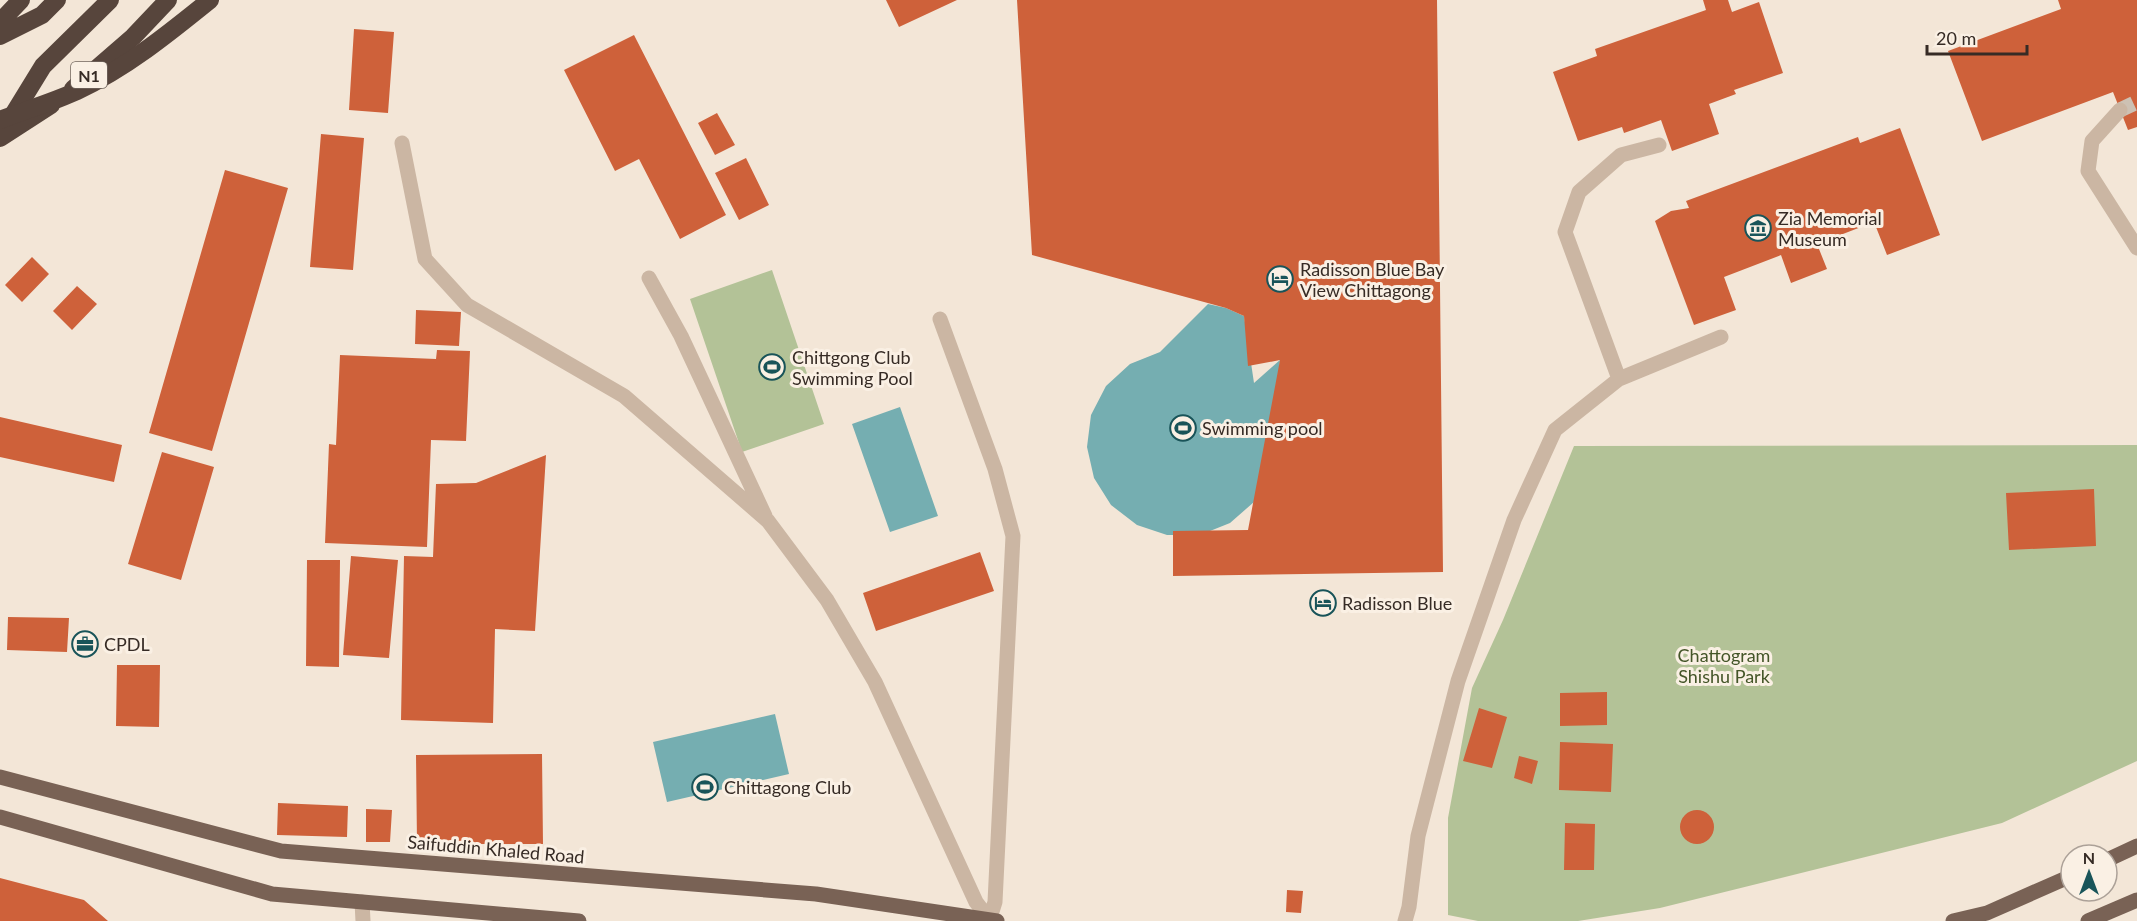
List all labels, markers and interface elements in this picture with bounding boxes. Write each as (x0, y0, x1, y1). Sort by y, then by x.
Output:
scale bar (1927, 18, 2028, 56)
text: 20 m (1936, 27, 1976, 49)
road number: N1 (71, 62, 107, 88)
place label: Zia Memorial Museum (1778, 207, 1882, 250)
museum icon: Zia Memorial Museum (1743, 213, 1773, 243)
place label: Radisson Blue Bay View Chittagong (1300, 258, 1445, 301)
hotel icon: Radisson Blue Bay View Chittagong (1265, 264, 1295, 294)
place label: Chittgong Club Swimming Pool (792, 346, 913, 389)
sports icon: Chittgong Club Swimming Pool (757, 352, 787, 382)
sports icon: Swimming pool (1168, 413, 1198, 443)
place label: Swimming pool (1202, 417, 1323, 439)
hotel icon: Radisson Blue (1308, 588, 1338, 618)
place label: Radisson Blue (1342, 592, 1452, 614)
office icon: CPDL (70, 629, 100, 659)
place label: CPDL (104, 633, 150, 655)
park label: Chattogram Shishu Park (1678, 644, 1771, 687)
sports icon: Chittagong Club (690, 772, 720, 802)
place label: Chittagong Club (724, 776, 851, 798)
street label: Saifuddin Khaled Road (407, 830, 585, 868)
north arrow (2059, 843, 2119, 903)
text: N (2083, 848, 2095, 867)

